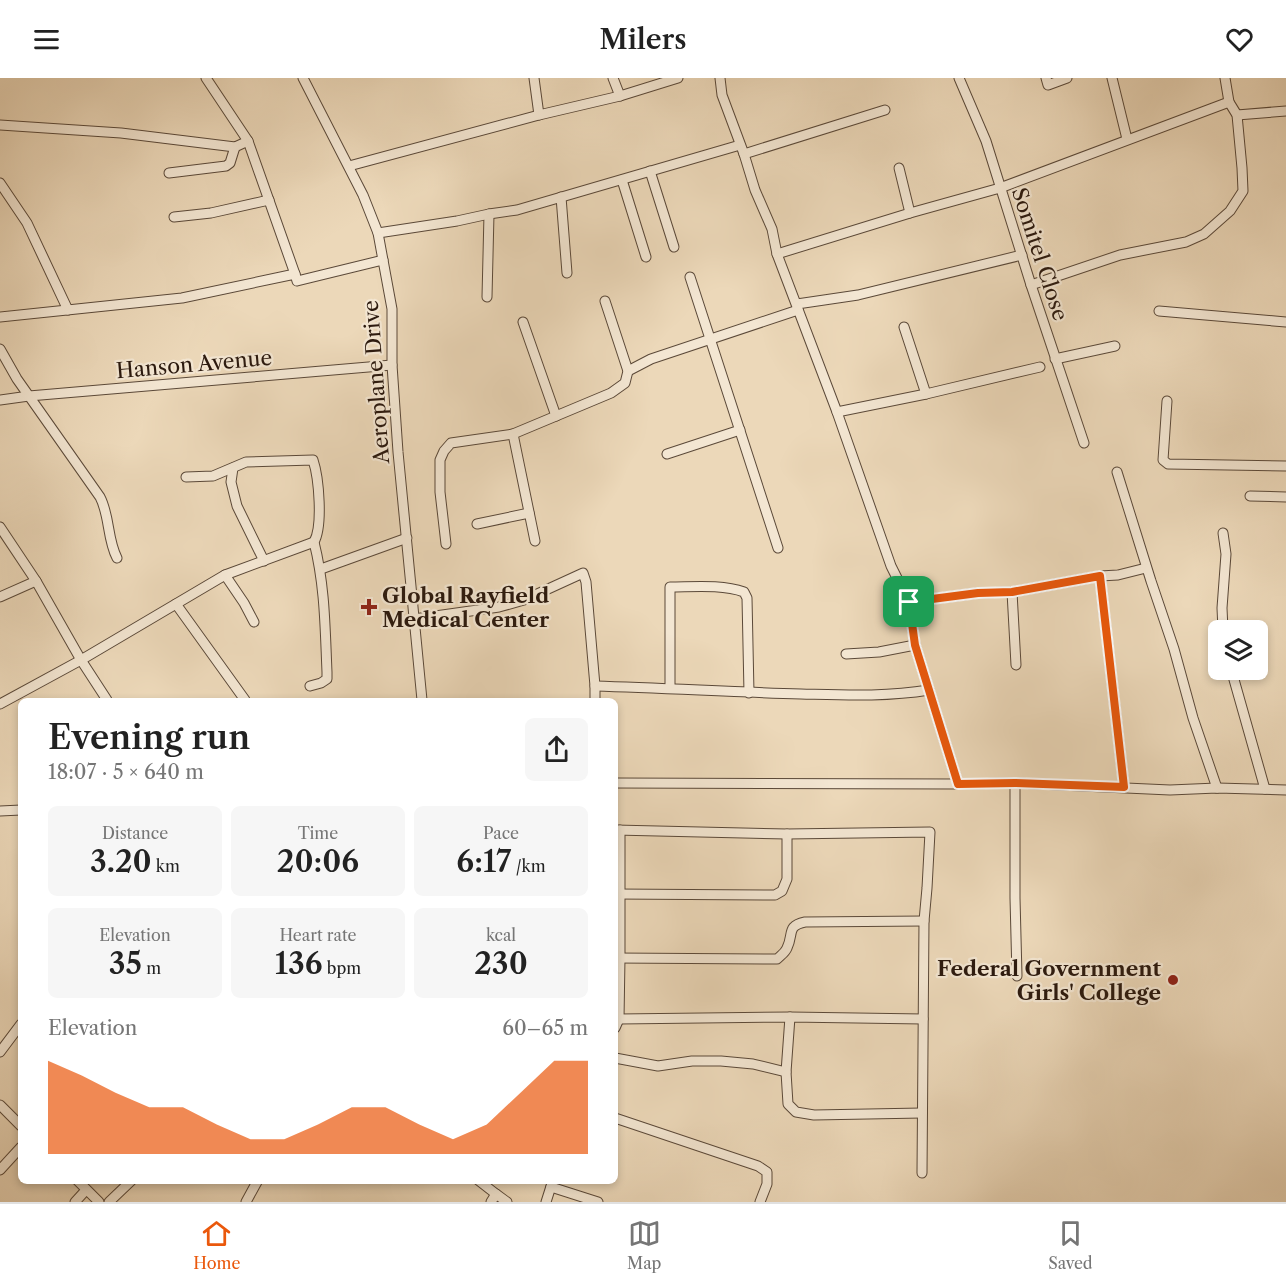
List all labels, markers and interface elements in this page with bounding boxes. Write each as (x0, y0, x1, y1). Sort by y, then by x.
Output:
icon: menu (30, 23, 63, 56)
text: Milers (599, 23, 687, 56)
icon: heart (1223, 23, 1256, 56)
street label: Somitel Close (1007, 184, 1073, 324)
street label: Aeroplane Drive (358, 299, 394, 466)
street label: Hanson Avenue (115, 345, 273, 383)
pin (883, 576, 934, 627)
place label: Global Rayfield Medical Center (382, 583, 550, 632)
icon: arrive (892, 585, 925, 618)
marker: Global Rayfield Medical Center (360, 598, 378, 616)
map controls (1208, 620, 1268, 680)
button: layers (1208, 620, 1268, 680)
text: Evening run (48, 717, 250, 758)
button: share (525, 718, 588, 781)
text: 18:07 · 5 × 640 m (48, 760, 204, 784)
text: Distance (102, 823, 168, 843)
text: Time (298, 823, 338, 843)
text: Pace (483, 823, 519, 843)
text: 3.20 (90, 843, 152, 880)
text: 20:06 (277, 843, 359, 880)
text: 6:17 (456, 843, 511, 880)
text: km (152, 856, 180, 876)
text: /km (511, 856, 546, 876)
text: Elevation (99, 925, 171, 945)
text: Heart rate (279, 925, 357, 945)
text: kcal (486, 925, 516, 945)
text: 35 (109, 945, 142, 982)
text: 136 (275, 945, 323, 982)
text: 230 (474, 945, 528, 982)
place label: Federal Government Girls' College (937, 956, 1162, 1005)
text: m (142, 958, 161, 978)
text: bpm (323, 958, 361, 978)
marker: Federal Government Girls' College (1166, 973, 1180, 987)
text: Elevation (48, 1016, 137, 1040)
text: 60–65 m (502, 1016, 588, 1040)
tab: Home (193, 1217, 240, 1273)
tab: Map (627, 1217, 661, 1273)
tab: Saved (1048, 1217, 1093, 1273)

